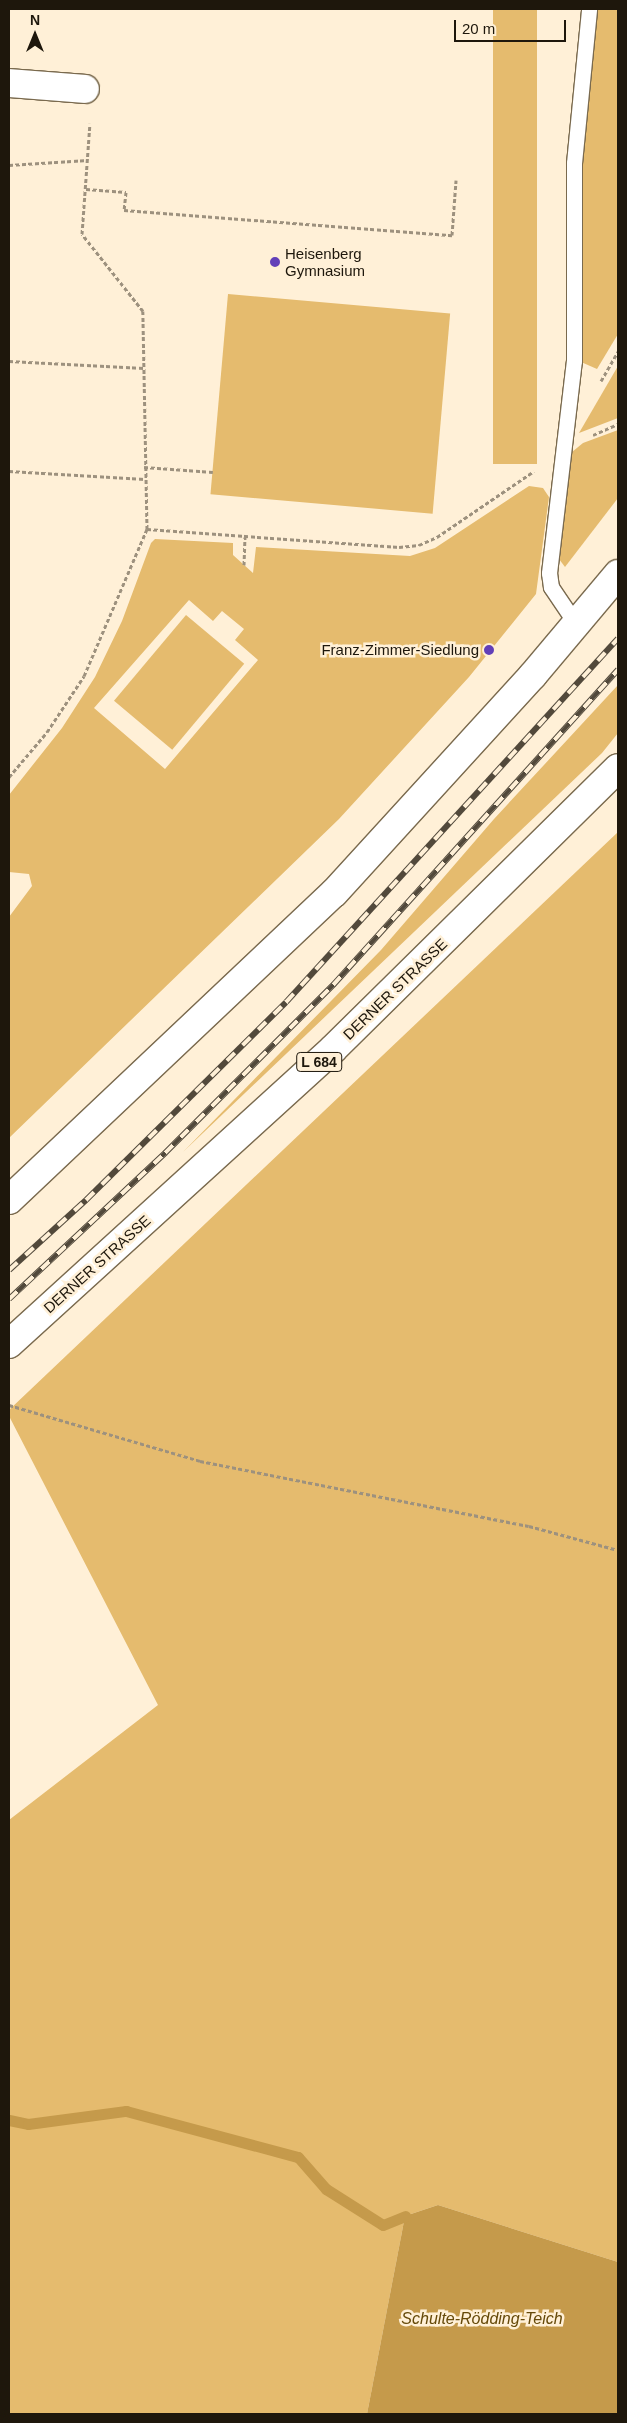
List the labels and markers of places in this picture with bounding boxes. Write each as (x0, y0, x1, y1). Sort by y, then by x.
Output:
place label: Heisenberg Gymnasium (285, 244, 365, 279)
marker: Heisenberg Gymnasium (269, 256, 281, 268)
place label: Franz-Zimmer-Siedlung (321, 641, 479, 659)
marker: Franz-Zimmer-Siedlung (483, 644, 495, 656)

